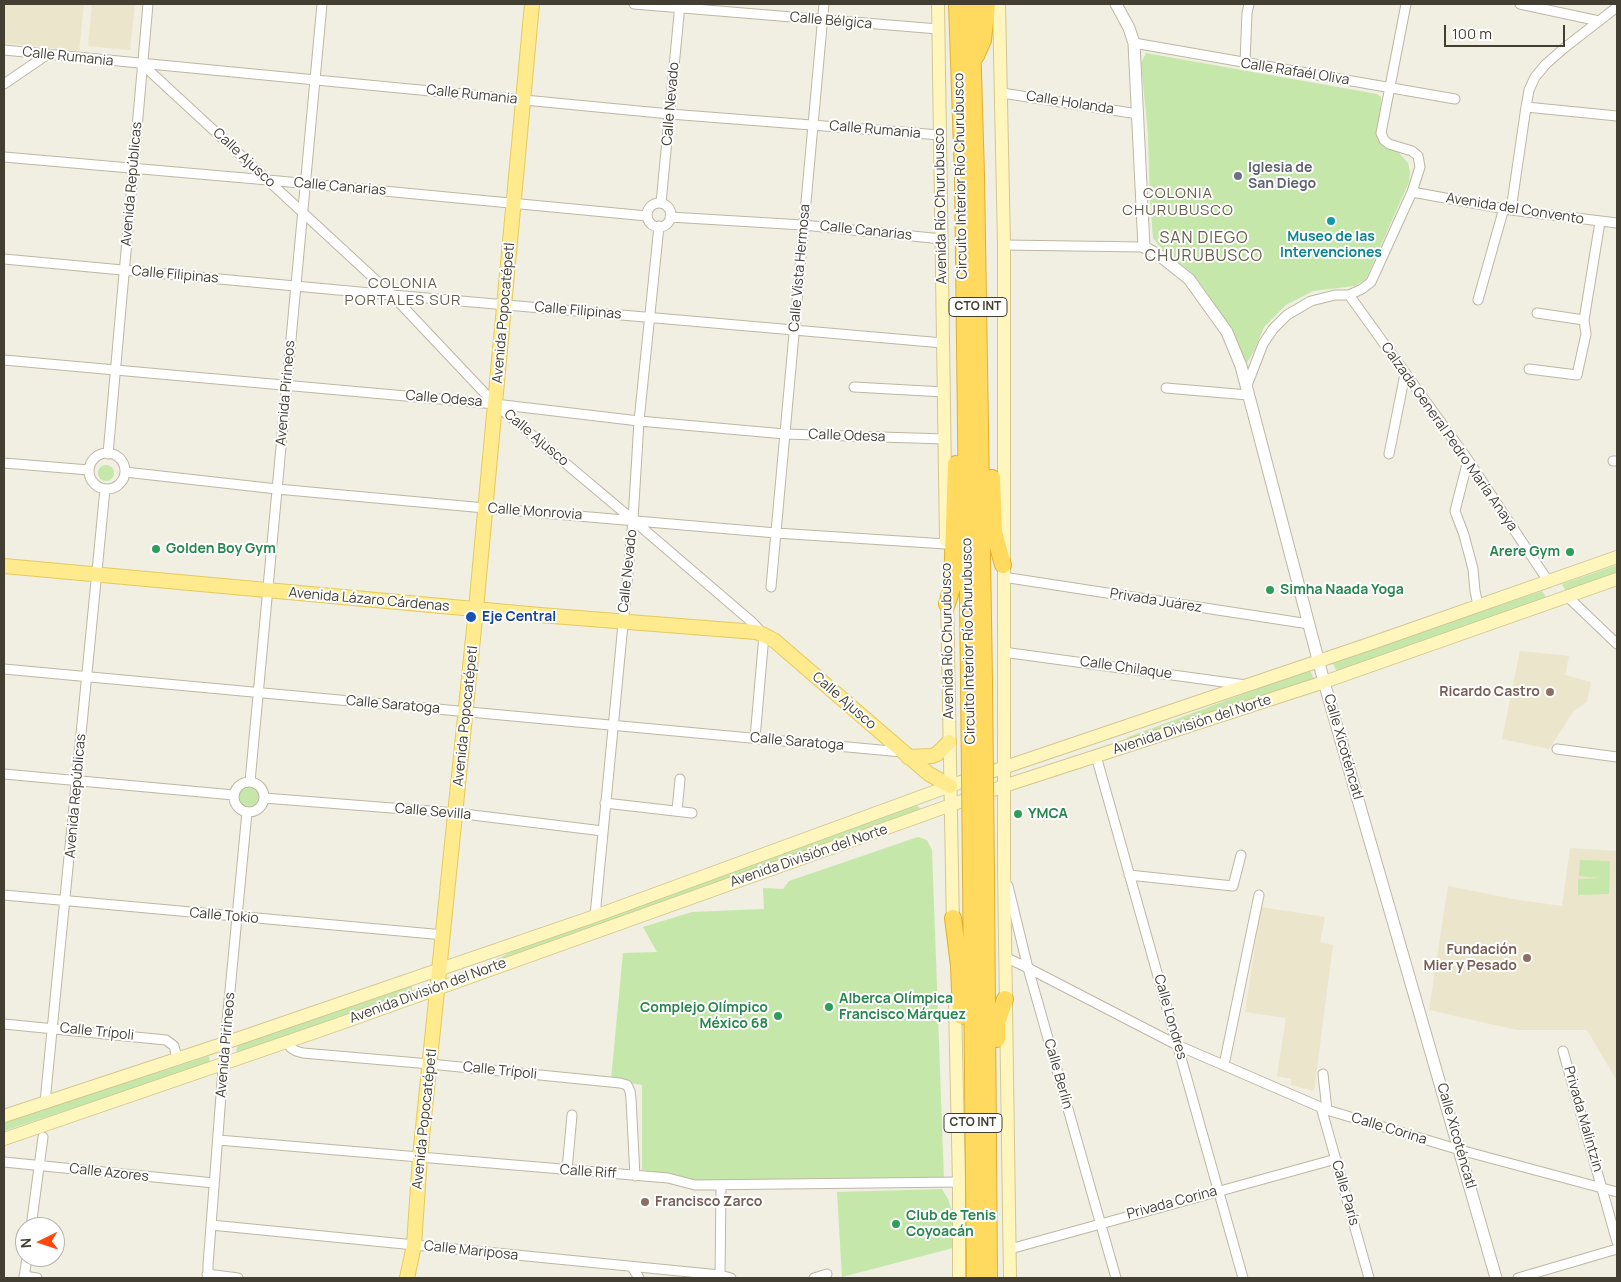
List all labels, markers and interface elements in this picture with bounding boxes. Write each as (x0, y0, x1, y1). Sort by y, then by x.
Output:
street label: Calle Bélgica (789, 9, 873, 33)
scale bar (1446, 15, 1567, 47)
text: 100 m (1452, 23, 1492, 44)
street label: Calle Rumania (22, 44, 114, 70)
street label: Calle Rafaél Oliva (1239, 55, 1351, 89)
street label: Calle Nevado (659, 62, 683, 146)
street label: Circuito Interior Río Churubusco (951, 73, 971, 279)
street label: Calle Rumania (426, 82, 518, 108)
street label: Calle Holanda (1025, 88, 1115, 118)
street label: Calle Rumania (829, 118, 921, 142)
street label: Avenida Repúblicas (118, 121, 146, 247)
street label: Calle Ajusco (209, 125, 279, 191)
street label: Avenida Río Churubusco (931, 128, 951, 284)
place label: Iglesia de San Diego (1248, 160, 1316, 192)
marker: Iglesia de San Diego (1232, 170, 1244, 182)
street label: Calle Canarias (293, 175, 387, 199)
district label: COLONIA CHURUBUSCO (1121, 185, 1235, 220)
street label: Avenida del Convento (1445, 190, 1585, 228)
street label: Calle Vista Hermosa (786, 203, 814, 333)
marker: Museo de las Intervenciones (1325, 215, 1337, 227)
street label: Calle Canarias (819, 218, 913, 244)
district label: SAN DIEGO CHURUBUSCO (1144, 229, 1264, 267)
place label: Museo de las Intervenciones (1280, 229, 1382, 262)
street label: Avenida Popocatépetl (489, 242, 519, 384)
street label: Calle Filipinas (131, 263, 219, 287)
district label: COLONIA PORTALES SUR (343, 275, 463, 310)
road number: CTO INT (949, 298, 1007, 316)
street label: Calle Filipinas (534, 299, 622, 323)
street label: Calzada General Pedro María Anaya (1377, 339, 1521, 535)
street label: Avenida Pirineos (273, 340, 299, 446)
street label: Calle Odesa (405, 387, 483, 411)
street label: Calle Ajusco (500, 406, 572, 470)
street label: Calle Odesa (808, 426, 886, 446)
street label: Calle Monrovia (487, 500, 583, 524)
street label: Calle Nevado (615, 528, 641, 614)
street label: Circuito Interior Río Churubusco (959, 538, 979, 744)
place label: Golden Boy Gym (166, 541, 276, 557)
marker: Golden Boy Gym (150, 543, 162, 555)
place label: Arere Gym (1489, 544, 1560, 560)
marker: Arere Gym (1564, 546, 1576, 558)
street label: Avenida Río Churubusco (938, 563, 958, 719)
place label: Simha Naada Yoga (1280, 582, 1404, 598)
marker: Simha Naada Yoga (1264, 584, 1276, 596)
street label: Avenida Lázaro Cárdenas (288, 585, 450, 615)
street label: Privada Juárez (1109, 585, 1203, 617)
place label: Eje Central (482, 609, 556, 625)
marker: Eje Central (464, 610, 478, 624)
street label: Avenida Popocatépetl (450, 645, 482, 787)
street label: Calle Chilaque (1079, 653, 1173, 683)
street label: Calle Ajusco (809, 669, 879, 733)
place label: Ricardo Castro (1439, 684, 1540, 700)
marker: Ricardo Castro (1544, 686, 1556, 698)
street label: Avenida División del Norte (1111, 691, 1273, 759)
street label: Calle Xicoténcatl (1320, 692, 1366, 802)
street label: Calle Saratoga (345, 693, 441, 717)
street label: Calle Saratoga (749, 730, 845, 754)
street label: Avenida Repúblicas (62, 733, 90, 859)
street label: Calle Sevilla (394, 800, 472, 824)
place label: YMCA (1028, 806, 1068, 822)
marker: YMCA (1012, 808, 1024, 820)
street label: Avenida División del Norte (728, 821, 890, 891)
street label: Calle Tokio (189, 905, 259, 927)
place label: Fundación Mier y Pesado (1423, 942, 1517, 974)
marker: Fundación Mier y Pesado (1521, 952, 1533, 964)
street label: Avenida División del Norte (347, 955, 509, 1027)
street label: Calle Londres (1150, 973, 1190, 1061)
place label: Alberca Olímpica Francisco Márquez (839, 991, 966, 1024)
street label: Avenida Pirineos (213, 992, 239, 1098)
place label: Complejo Olímpico México 68 (640, 1000, 768, 1032)
marker: Alberca Olímpica Francisco Márquez (823, 1001, 835, 1013)
marker: Complejo Olímpico México 68 (772, 1010, 784, 1022)
street label: Calle Trípoli (59, 1020, 135, 1044)
street label: Calle Berlín (1040, 1037, 1076, 1111)
street label: Avenida Popocatépetl (409, 1048, 441, 1190)
street label: Calle Trípoli (462, 1059, 538, 1083)
street label: Privada Malintzin (1560, 1064, 1606, 1174)
street label: Calle Xicoténcatl (1433, 1081, 1479, 1191)
street label: Calle Corina (1349, 1110, 1429, 1148)
road number: CTO INT (944, 1114, 1002, 1132)
street label: Calle París (1328, 1159, 1362, 1227)
street label: Calle Azores (68, 1160, 150, 1186)
street label: Calle Riff (559, 1162, 617, 1182)
street label: Privada Corina (1125, 1183, 1219, 1223)
place label: Francisco Zarco (655, 1194, 762, 1210)
marker: Francisco Zarco (639, 1196, 651, 1208)
place label: Club de Tenis Coyoacán (906, 1208, 996, 1240)
north arrow (15, 1217, 65, 1267)
marker: Club de Tenis Coyoacán (890, 1218, 902, 1230)
text: N (16, 1237, 35, 1249)
street label: Calle Mariposa (423, 1238, 519, 1264)

